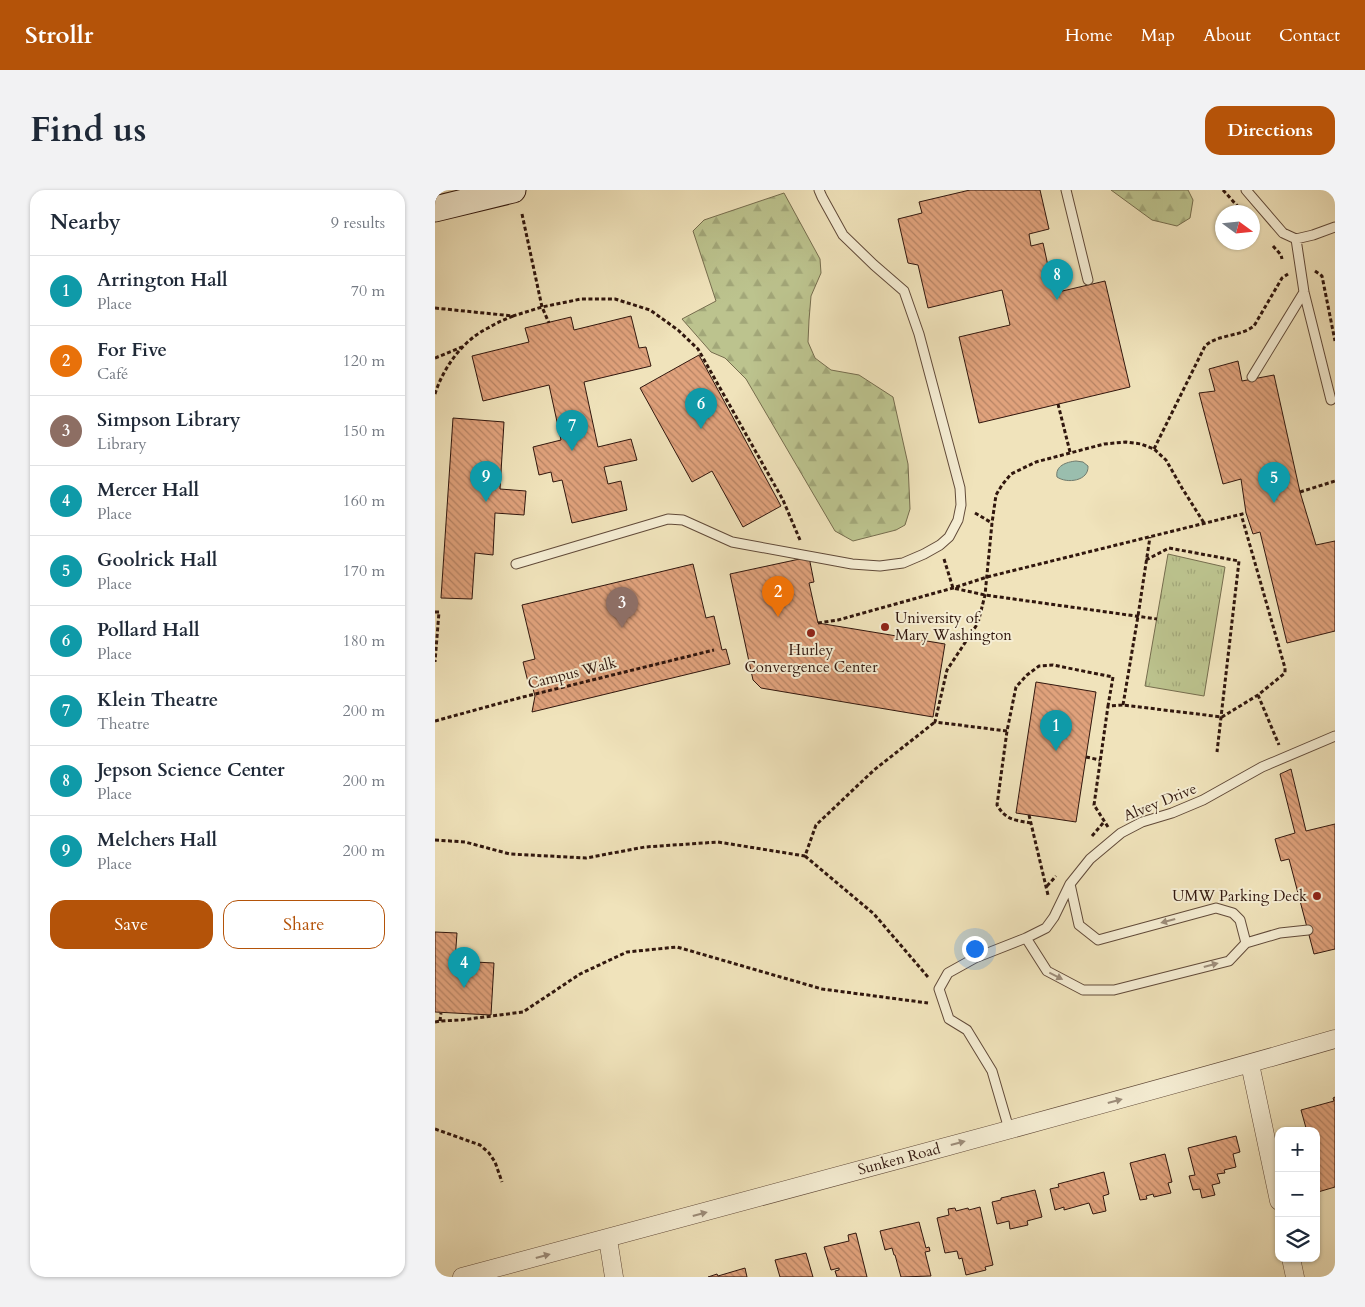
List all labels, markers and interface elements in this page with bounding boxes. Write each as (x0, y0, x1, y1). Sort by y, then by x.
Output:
text: Strollr (25, 19, 93, 52)
text: Home (1065, 23, 1113, 48)
text: Map (1141, 23, 1175, 48)
text: About (1203, 23, 1251, 48)
text: Contact (1279, 23, 1340, 48)
text: Find us (30, 106, 146, 154)
button: Directions (1205, 106, 1335, 155)
north arrow (1215, 205, 1260, 250)
text: Nearby (50, 208, 121, 237)
text: 9 results (331, 212, 385, 234)
pin: 8 (1041, 259, 1073, 300)
text: Arrington Hall (97, 267, 228, 293)
text: 1 (62, 280, 70, 302)
text: 70 m (351, 280, 385, 302)
text: Place (97, 293, 132, 315)
text: For Five (97, 337, 167, 363)
text: 2 (62, 350, 70, 372)
text: 120 m (343, 350, 385, 372)
text: Café (97, 363, 128, 385)
pin: 6 (685, 388, 717, 429)
text: Simpson Library (97, 407, 241, 433)
pin: 7 (556, 410, 588, 451)
text: 3 (62, 420, 70, 442)
text: 150 m (343, 420, 385, 442)
text: Library (97, 433, 147, 455)
pin: 9 (470, 461, 502, 502)
pin: 5 (1258, 462, 1290, 503)
text: Mercer Hall (97, 477, 199, 503)
text: 4 (62, 490, 70, 512)
text: 160 m (343, 490, 385, 512)
text: Place (97, 503, 132, 525)
text: Goolrick Hall (97, 547, 217, 573)
text: 5 (62, 560, 70, 582)
text: 170 m (343, 560, 385, 582)
text: Place (97, 573, 132, 595)
pin: 2 (762, 576, 794, 617)
pin: 3 (606, 587, 638, 628)
place label: University of Mary Washington (895, 608, 1012, 645)
text: Pollard Hall (97, 617, 199, 643)
marker: University of Mary Washington (879, 621, 891, 633)
marker: Hurley Convergence Center (805, 627, 817, 639)
text: 6 (62, 630, 70, 652)
text: 180 m (343, 630, 385, 652)
place label: Hurley Convergence Center (744, 640, 878, 677)
text: Place (97, 643, 132, 665)
street label: Campus Walk (526, 652, 618, 694)
text: Klein Theatre (97, 687, 218, 713)
text: 7 (62, 700, 70, 722)
text: 200 m (343, 700, 385, 722)
pin: 1 (1040, 710, 1072, 751)
text: Theatre (97, 713, 150, 735)
text: Jepson Science Center (97, 757, 285, 783)
text: 8 (62, 770, 70, 792)
text: 200 m (343, 770, 385, 792)
street label: Alvey Drive (1120, 778, 1200, 826)
text: Place (97, 783, 132, 805)
text: Melchers Hall (97, 827, 217, 853)
text: 9 (62, 840, 70, 862)
text: 200 m (343, 840, 385, 862)
text: Place (97, 853, 132, 875)
place label: UMW Parking Deck (1172, 886, 1307, 906)
marker: UMW Parking Deck (1311, 890, 1323, 902)
button: Save (50, 900, 213, 949)
button: Share (223, 900, 385, 949)
one-way arrow (1160, 918, 1175, 926)
your location (962, 936, 988, 962)
pin: 4 (448, 947, 480, 988)
one-way arrow (1204, 961, 1219, 969)
one-way arrow (1048, 972, 1063, 980)
one-way arrow (1107, 1096, 1122, 1104)
map controls (1275, 1127, 1320, 1262)
button: + (1275, 1127, 1320, 1172)
street label: Sunken Road (856, 1138, 942, 1180)
one-way arrow (950, 1139, 965, 1147)
button: − (1275, 1172, 1320, 1217)
one-way arrow (692, 1209, 707, 1217)
button: layers (1275, 1217, 1320, 1262)
one-way arrow (535, 1252, 550, 1260)

